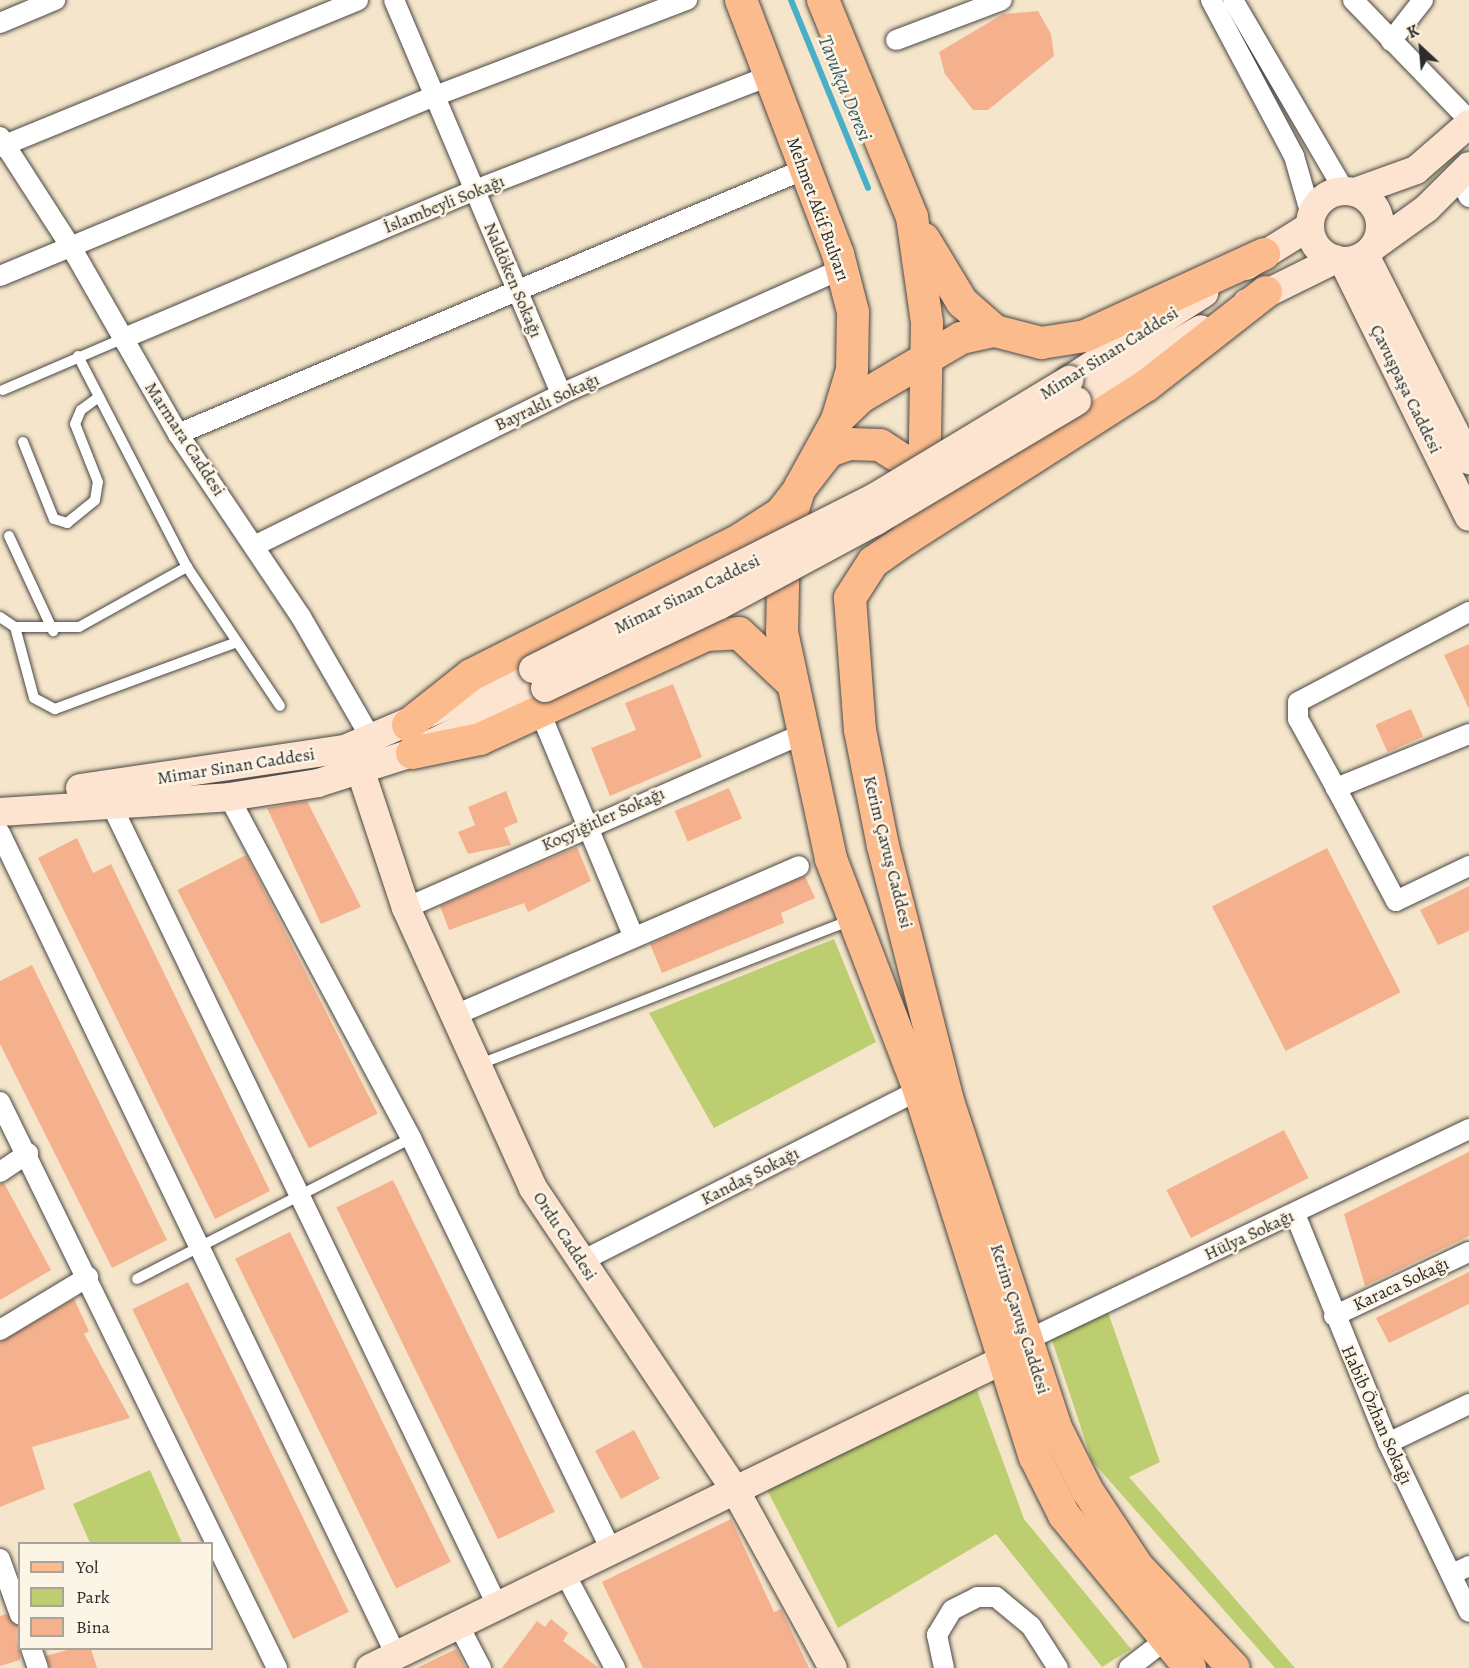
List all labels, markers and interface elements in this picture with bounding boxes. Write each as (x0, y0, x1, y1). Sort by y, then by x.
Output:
north arrow (1391, 18, 1451, 78)
text: K (1404, 20, 1423, 44)
water label: Tavukçu Deresi (813, 32, 877, 144)
street label: Mehmet Akif Bulvarı (782, 134, 854, 284)
street label: İslambeyli Sokağı (380, 170, 508, 238)
street label: Naldöken Sokağı (479, 219, 547, 341)
street label: Mimar Sinan Caddesi (1036, 302, 1182, 404)
street label: Çavuşpaşa Caddesi (1365, 321, 1447, 457)
street label: Bayraklı Sokağı (491, 368, 603, 436)
street label: Marmara Caddesi (140, 378, 230, 500)
street label: Mimar Sinan Caddesi (611, 549, 763, 639)
street label: Mimar Sinan Caddesi (156, 743, 316, 789)
street label: Kerim Çavuş Caddesi (859, 773, 917, 931)
street label: Koçyiğitler Sokağı (538, 782, 668, 856)
street label: Kandaş Sokağı (697, 1142, 803, 1210)
street label: Ordu Caddesi (528, 1188, 602, 1284)
street label: Hülya Sokağı (1201, 1205, 1297, 1265)
street label: Kerim Çavuş Caddesi (986, 1241, 1054, 1397)
street label: Karaca Sokağı (1350, 1252, 1452, 1316)
street label: Habib Özhan Sokağı (1337, 1342, 1417, 1488)
legend (18, 1542, 213, 1650)
text: Yol (76, 1555, 98, 1579)
text: Park (76, 1585, 110, 1609)
text: Bina (76, 1615, 110, 1639)

